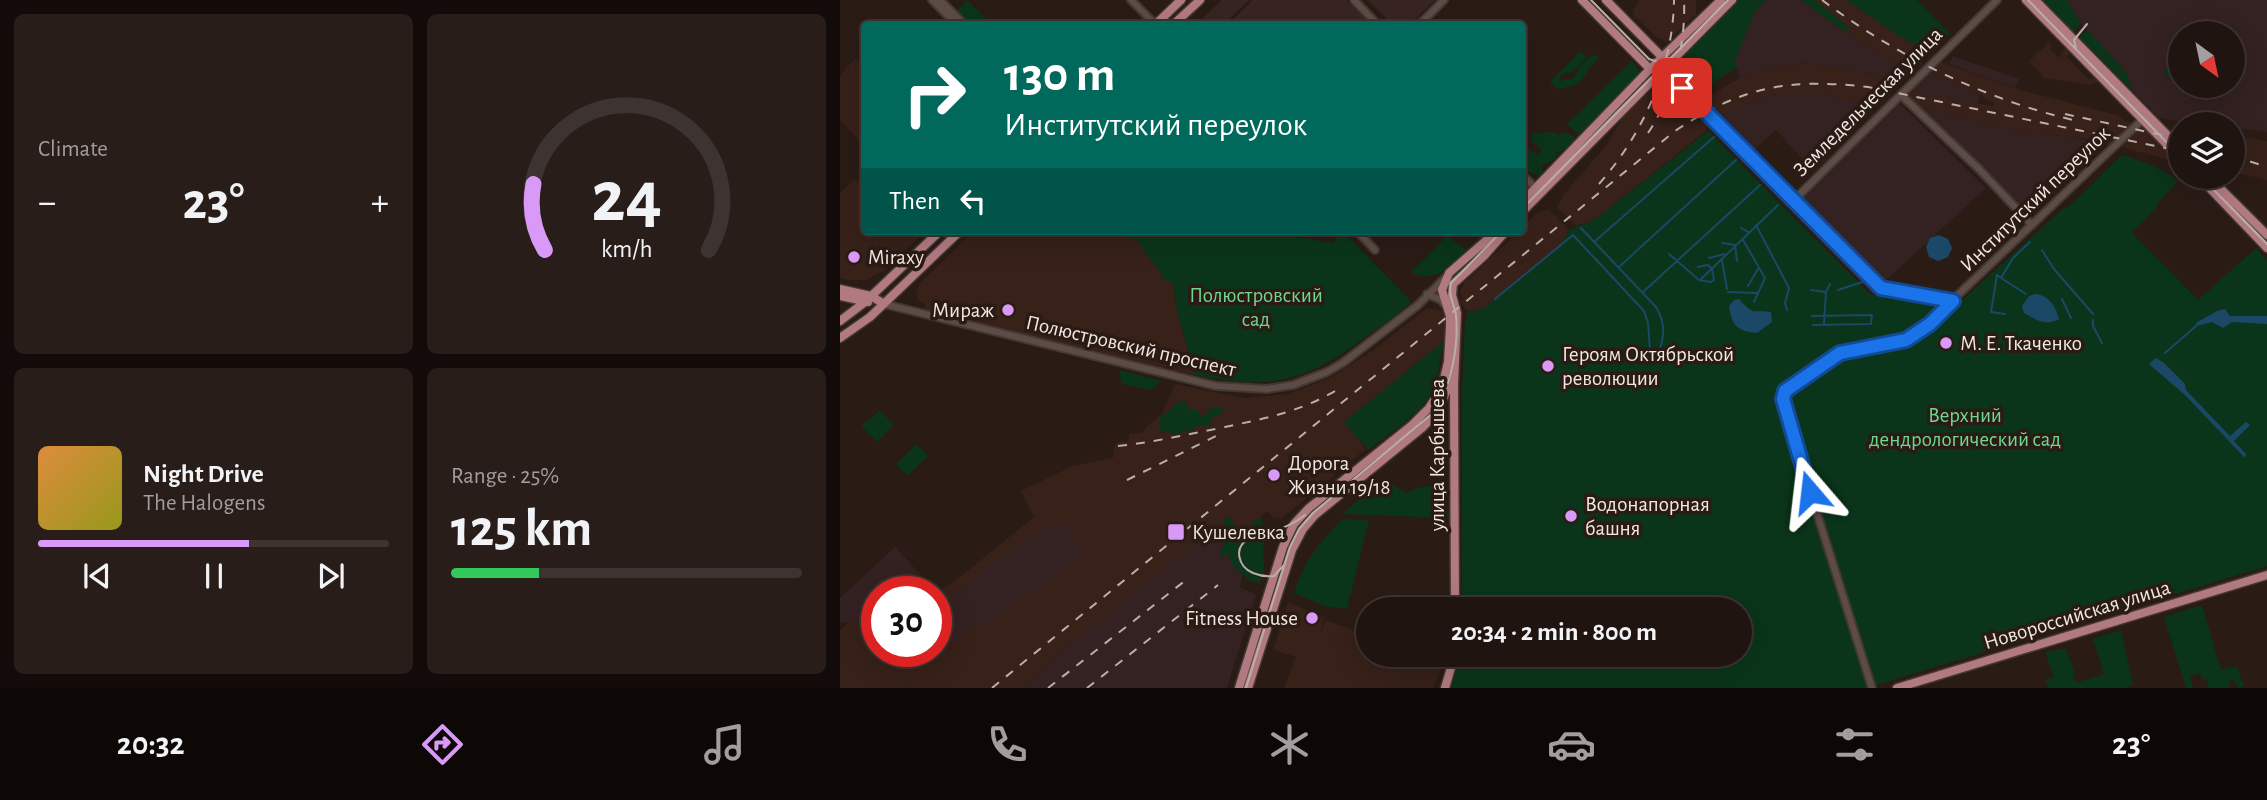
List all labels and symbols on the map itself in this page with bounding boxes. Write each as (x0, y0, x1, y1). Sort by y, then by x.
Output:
north arrow (2168, 21, 2245, 98)
street label: Земледельческая улица (1790, 23, 1947, 180)
pin (1652, 58, 1712, 118)
street label: Институтский переулок (1956, 122, 2114, 276)
place label: Miraxy (868, 247, 924, 268)
marker: Miraxy (846, 249, 862, 265)
park label: Полюстровский сад (1189, 285, 1323, 330)
place label: Мираж (932, 300, 994, 321)
marker: Мираж (1000, 302, 1016, 318)
street label: Полюстровский проспект (1024, 312, 1238, 380)
place label: М. Е. Ткаченко (1960, 333, 2082, 354)
marker: М. Е. Ткаченко (1938, 335, 1954, 351)
place label: Героям Октябрьской революции (1562, 344, 1734, 389)
marker: Героям Октябрьской революции (1540, 358, 1556, 374)
street label: улица Карбышева (1427, 378, 1448, 532)
park label: Верхний дендрологический сад (1869, 405, 2061, 450)
place label: Дорога Жизни 19/18 (1288, 453, 1390, 498)
position arrow (1773, 455, 1847, 529)
marker: Дорога Жизни 19/18 (1266, 467, 1282, 483)
place label: Водонапорная башня (1585, 494, 1710, 539)
marker: Водонапорная башня (1563, 508, 1579, 524)
marker: Кушелевка (1166, 522, 1186, 542)
place label: Кушелевка (1192, 522, 1285, 543)
speed limit sign: 30 (861, 576, 952, 667)
street label: Новороссийская улица (1981, 576, 2173, 653)
place label: Fitness House (1185, 608, 1298, 629)
marker: Fitness House (1304, 610, 1320, 626)

